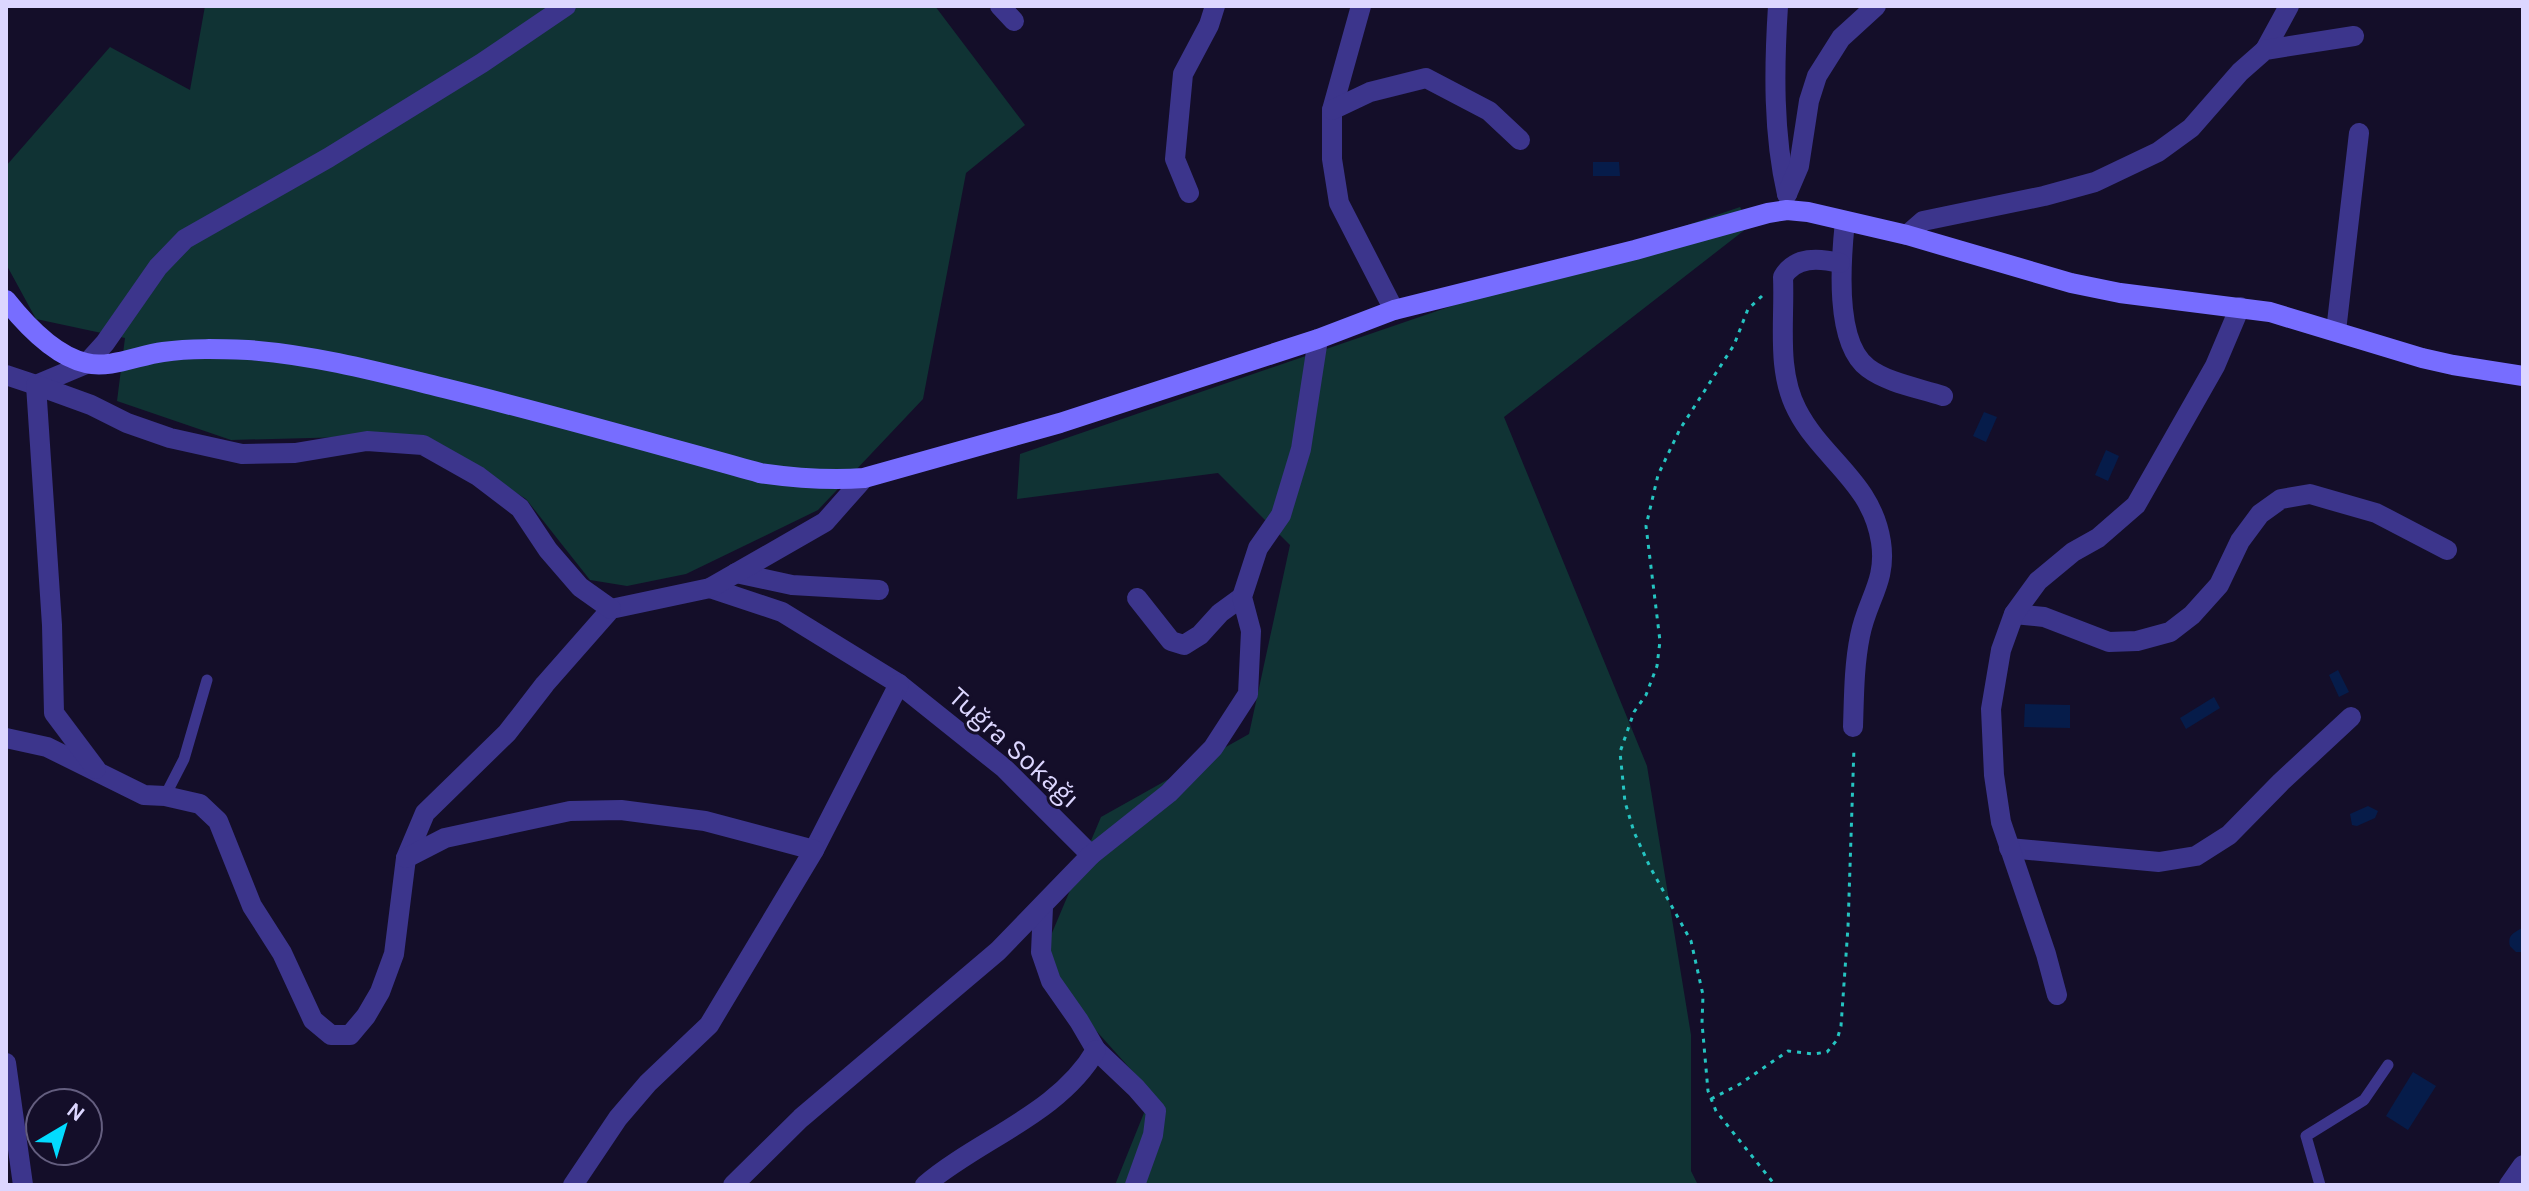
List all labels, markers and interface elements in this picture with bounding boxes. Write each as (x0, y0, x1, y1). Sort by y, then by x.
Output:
street label: Tuğra Sokağı (942, 680, 1087, 815)
north arrow (24, 1087, 104, 1167)
text: N (61, 1097, 90, 1127)

